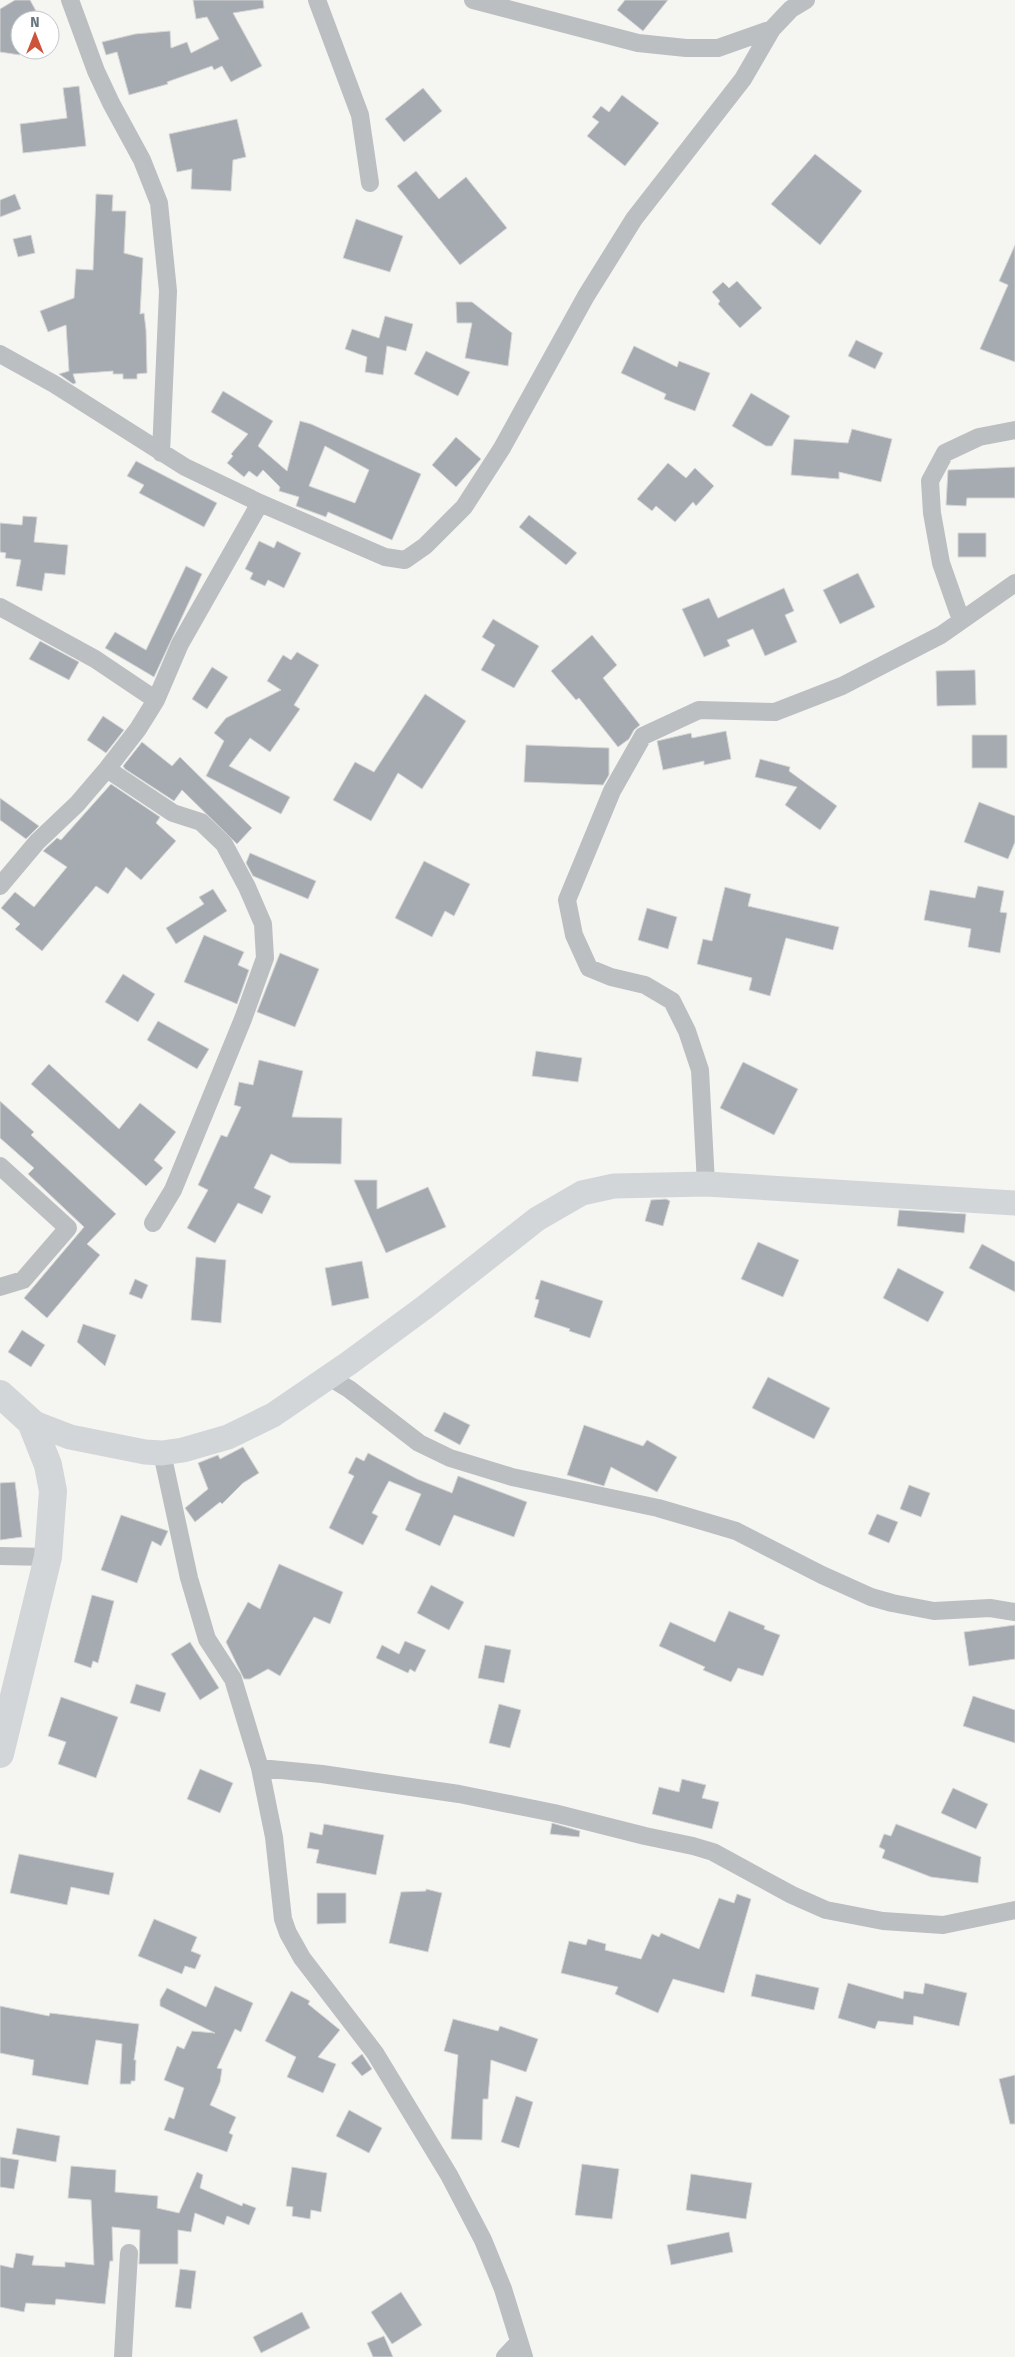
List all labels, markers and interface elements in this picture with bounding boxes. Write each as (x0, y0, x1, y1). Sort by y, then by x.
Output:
north arrow (10, 10, 60, 60)
text: N (30, 14, 40, 31)

